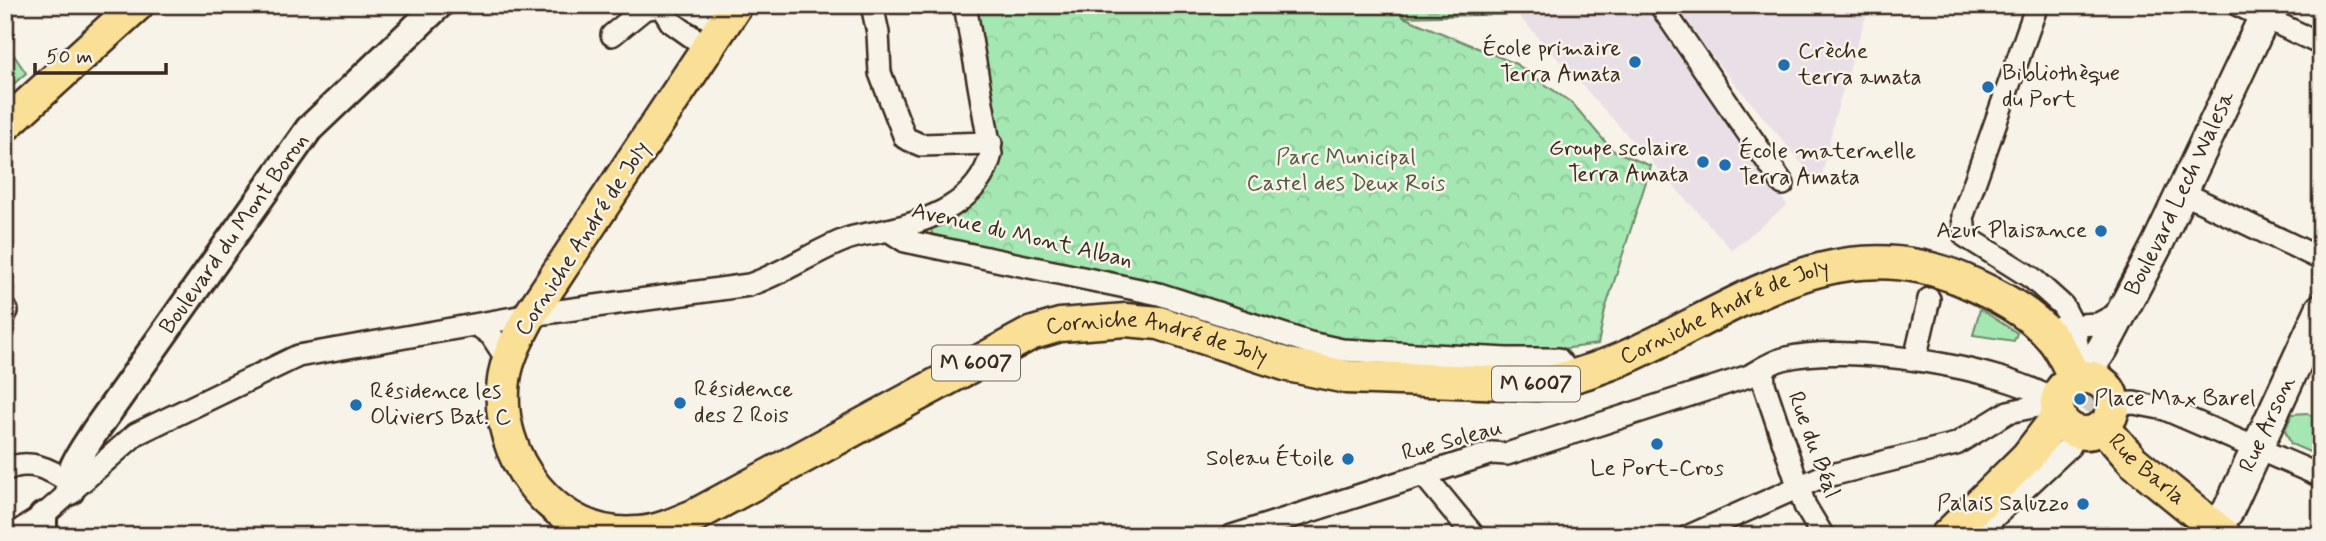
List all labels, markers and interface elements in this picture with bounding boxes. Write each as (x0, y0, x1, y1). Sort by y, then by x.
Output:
scale bar (35, 32, 166, 76)
place label: École primaire Terra Amata (1482, 33, 1621, 90)
place label: Crèche terra amata (1797, 37, 1922, 93)
text: 50 m (46, 43, 93, 71)
marker: École primaire Terra Amata (1627, 54, 1643, 70)
marker: Crèche terra amata (1776, 57, 1792, 73)
place label: Bibliothèque du Port (2002, 59, 2120, 115)
marker: Bibliothèque du Port (1980, 79, 1996, 95)
street label: Boulevard Lech Walesa (2118, 86, 2242, 301)
street label: Boulevard du Mont Boron (153, 127, 316, 340)
place label: Groupe scolaire Terra Amata (1549, 134, 1689, 190)
street label: Corniche André de Joly (509, 136, 657, 342)
place label: École maternelle Terra Amata (1739, 136, 1916, 193)
park label: Parc Municipal Castel des Deux Rois (1247, 143, 1445, 199)
marker: Groupe scolaire Terra Amata (1695, 154, 1711, 170)
marker: École maternelle Terra Amata (1717, 157, 1733, 173)
street label: Avenue du Mont Alban (908, 196, 1136, 276)
place label: Azur Plaisance (1936, 216, 2087, 246)
marker: Azur Plaisance (2093, 223, 2109, 239)
street label: Corniche André de Joly (1616, 253, 1832, 373)
street label: Corniche André de Joly (1042, 305, 1271, 372)
road number: M 6007 (932, 346, 1020, 380)
road number: M 6007 (1492, 366, 1580, 402)
street label: Rue Arson (2233, 371, 2303, 478)
place label: Résidence des 2 Rois (694, 375, 793, 431)
place label: Résidence les Oliviers Bat. C (370, 377, 511, 433)
place label: Place Max Barel (2094, 384, 2256, 414)
street label: Rue du Béal (1780, 387, 1846, 503)
marker: Place Max Barel (2072, 391, 2088, 407)
marker: Résidence des 2 Rois (672, 395, 688, 411)
marker: Résidence les Oliviers Bat. C (348, 397, 364, 413)
street label: Rue Soleau (1398, 413, 1506, 469)
street label: Rue Barla (2101, 427, 2191, 512)
marker: Le Port-Cros (1649, 436, 1665, 452)
place label: Soleau Étoile (1206, 443, 1334, 474)
marker: Soleau Étoile (1340, 451, 1356, 467)
place label: Le Port-Cros (1590, 454, 1724, 484)
place label: Palais Saluzzo (1937, 489, 2069, 519)
marker: Palais Saluzzo (2075, 496, 2091, 512)

